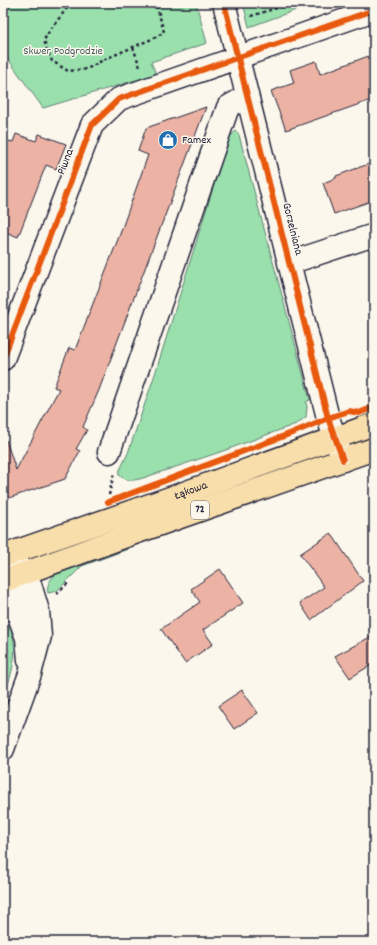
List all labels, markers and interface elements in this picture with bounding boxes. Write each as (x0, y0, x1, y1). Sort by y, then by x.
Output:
park label: Skwer Podgrodzie (23, 43, 103, 60)
shop icon: Famex (157, 129, 179, 151)
place label: Famex (182, 132, 212, 149)
street label: Piwna (53, 146, 79, 177)
street label: Gorzelniana (277, 201, 307, 257)
street label: Łąkowa (171, 477, 210, 505)
road number: 72 (191, 501, 209, 519)

